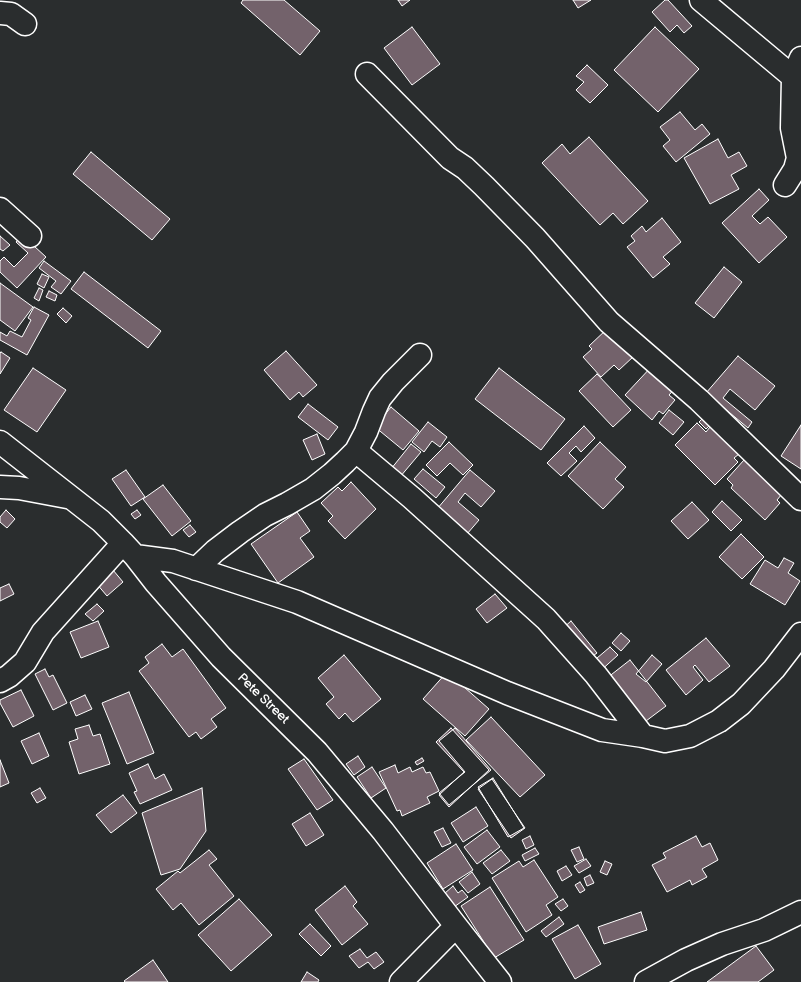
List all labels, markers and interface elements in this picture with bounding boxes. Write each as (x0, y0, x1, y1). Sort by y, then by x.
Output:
street label: Pete Street (234, 671, 292, 727)

